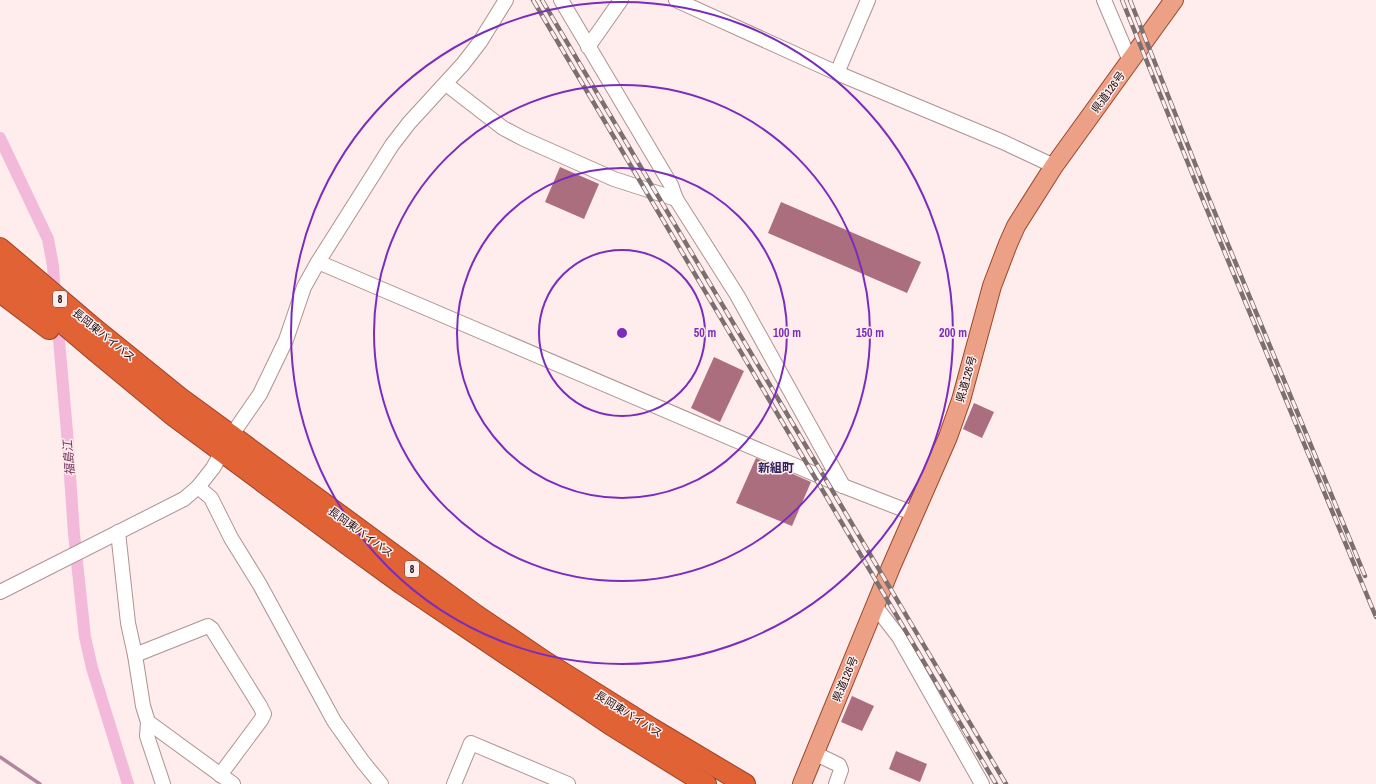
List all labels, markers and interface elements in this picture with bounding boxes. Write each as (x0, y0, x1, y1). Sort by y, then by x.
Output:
street label: 県道126号 (1088, 68, 1128, 116)
road number: 8 (53, 291, 67, 307)
street label: 長岡東バイパス (70, 305, 138, 365)
text: 50 m (694, 325, 716, 341)
text: 100 m (773, 325, 801, 341)
text: 150 m (856, 325, 884, 341)
text: 200 m (939, 325, 967, 341)
centre of rings (615, 326, 629, 340)
street label: 県道126号 (953, 354, 979, 404)
water label: 福島江 (59, 437, 79, 477)
district label: 新組町 (758, 460, 794, 476)
street label: 長岡東バイパス (326, 504, 396, 560)
road number: 8 (405, 561, 419, 577)
street label: 県道126号 (829, 654, 861, 704)
street label: 長岡東バイパス (593, 688, 665, 740)

